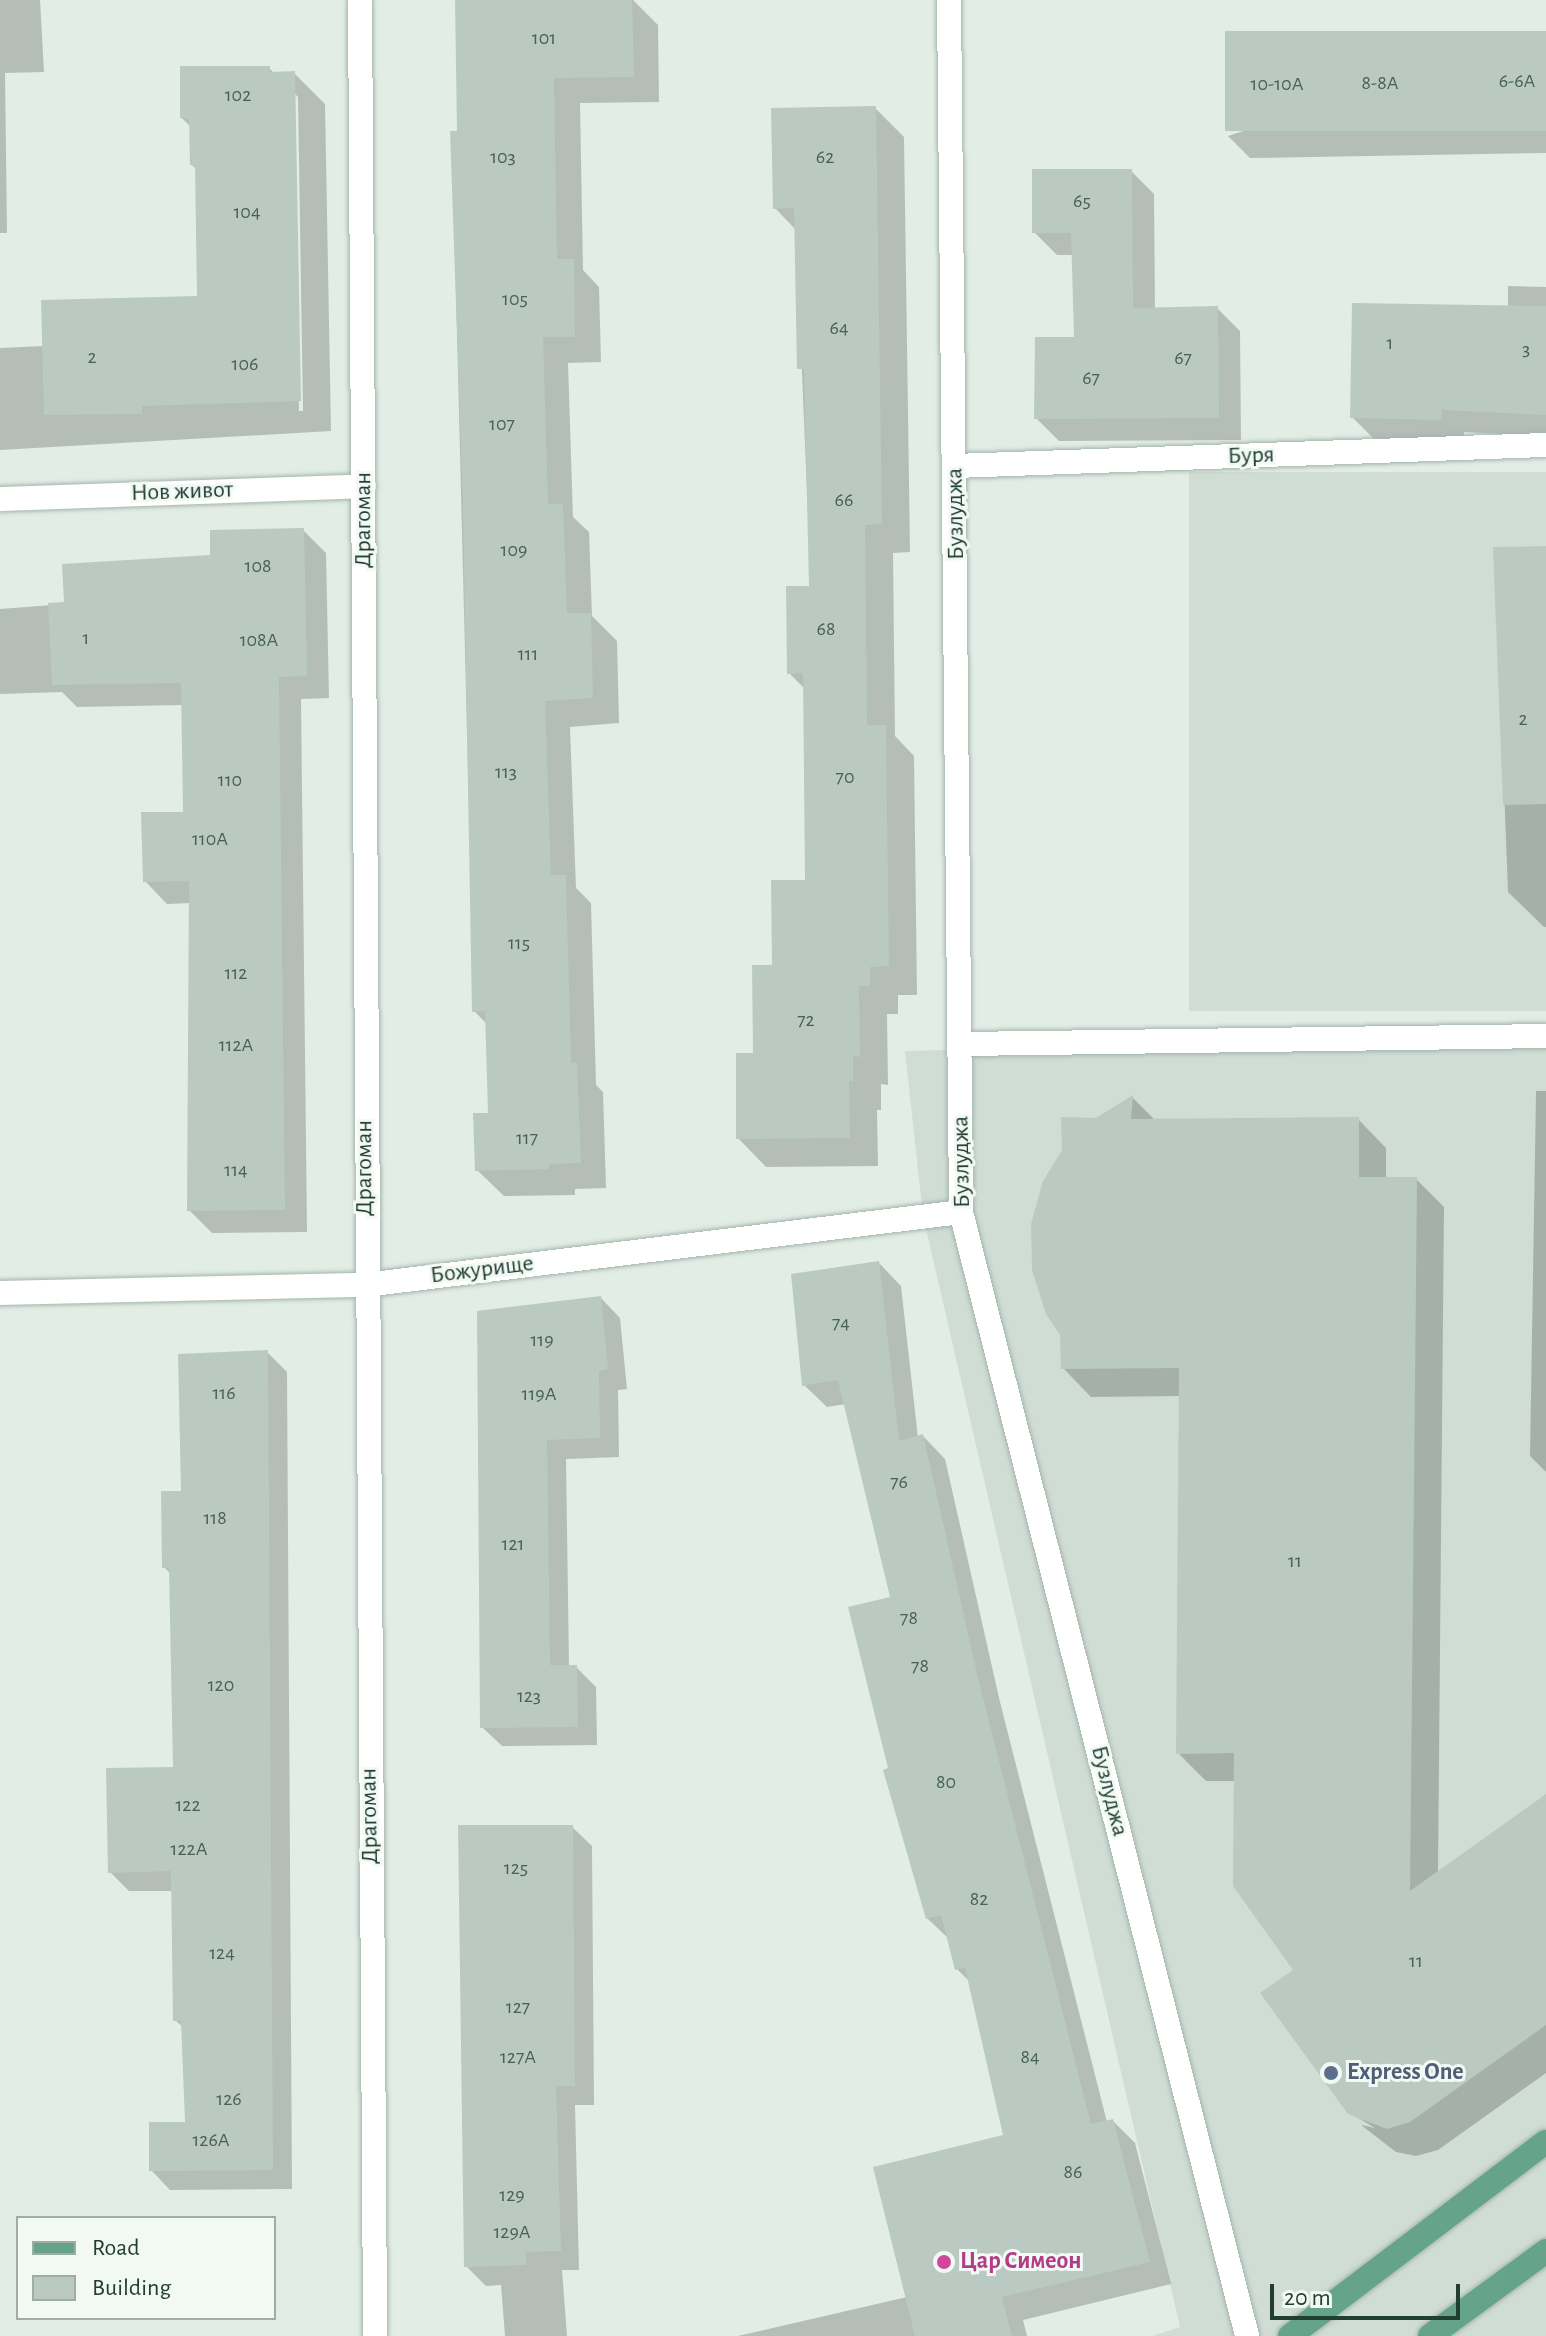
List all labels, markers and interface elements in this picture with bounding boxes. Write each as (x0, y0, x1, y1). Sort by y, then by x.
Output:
house number: 101 (532, 26, 556, 50)
house number: 6-6А (1499, 69, 1535, 93)
house number: 8-8А (1362, 71, 1398, 95)
house number: 10-10А (1251, 72, 1303, 96)
house number: 102 (225, 83, 251, 107)
house number: 103 (490, 145, 516, 169)
house number: 62 (816, 145, 834, 169)
house number: 65 (1073, 189, 1091, 213)
house number: 104 (233, 200, 261, 224)
house number: 105 (502, 287, 528, 311)
house number: 64 (829, 316, 849, 340)
house number: 1 (1387, 331, 1393, 355)
house number: 3 (1522, 337, 1530, 361)
house number: 2 (87, 345, 97, 369)
house number: 67 (1174, 346, 1192, 370)
house number: 106 (232, 352, 258, 376)
house number: 67 (1082, 366, 1100, 390)
house number: 107 (489, 412, 515, 436)
street label: Буря (1227, 441, 1275, 471)
street label: Бузлуджа (941, 468, 971, 560)
street label: Драгоман (350, 472, 378, 568)
street label: Нов живот (130, 476, 234, 508)
house number: 66 (835, 488, 853, 512)
house number: 109 (501, 538, 527, 562)
house number: 108 (245, 554, 271, 578)
house number: 68 (817, 617, 835, 641)
house number: 1 (83, 626, 89, 650)
house number: 108А (240, 628, 278, 652)
house number: 111 (518, 642, 538, 666)
house number: 2 (1518, 707, 1528, 731)
house number: 113 (495, 760, 517, 784)
house number: 70 (836, 765, 854, 789)
house number: 110 (218, 768, 242, 792)
house number: 110А (192, 827, 228, 851)
house number: 115 (508, 931, 530, 955)
house number: 112 (225, 961, 247, 985)
house number: 72 (797, 1008, 815, 1032)
house number: 112А (219, 1033, 253, 1057)
street label: Бузлуджа (947, 1116, 977, 1208)
street label: Драгоман (351, 1120, 379, 1216)
house number: 117 (516, 1126, 538, 1150)
house number: 114 (224, 1158, 248, 1182)
street label: Божурище (429, 1249, 535, 1291)
house number: 74 (832, 1311, 850, 1335)
house number: 119 (530, 1328, 554, 1352)
house number: 116 (212, 1381, 236, 1405)
house number: 119А (522, 1382, 556, 1406)
house number: 76 (890, 1470, 908, 1494)
house number: 118 (203, 1506, 227, 1530)
house number: 121 (502, 1532, 524, 1556)
house number: 11 (1288, 1549, 1302, 1573)
house number: 78 (900, 1606, 918, 1630)
house number: 78 (911, 1654, 929, 1678)
house number: 120 (208, 1673, 234, 1697)
house number: 123 (517, 1684, 541, 1708)
street label: Бузлуджа (1084, 1743, 1134, 1839)
street label: Драгоман (355, 1768, 385, 1864)
house number: 80 (936, 1770, 956, 1794)
house number: 122 (175, 1793, 201, 1817)
house number: 122А (171, 1837, 207, 1861)
house number: 125 (504, 1856, 528, 1880)
house number: 82 (970, 1887, 988, 1911)
house number: 124 (209, 1941, 235, 1965)
house number: 11 (1409, 1949, 1423, 1973)
house number: 127 (506, 1995, 530, 2019)
house number: 127А (500, 2045, 536, 2069)
house number: 84 (1020, 2045, 1040, 2069)
place label: Express One (1347, 2059, 1464, 2087)
marker: Express One (1322, 2064, 1340, 2082)
house number: 126 (216, 2087, 242, 2111)
house number: 126А (192, 2128, 230, 2152)
house number: 86 (1064, 2160, 1082, 2184)
house number: 129 (499, 2183, 525, 2207)
legend (16, 2216, 276, 2320)
house number: 129А (493, 2220, 531, 2244)
text: Road (92, 2236, 140, 2260)
place label: Цар Симеон (960, 2248, 1082, 2276)
marker: Цар Симеон (935, 2253, 953, 2271)
scale bar (1274, 2268, 1464, 2318)
text: Building (92, 2276, 171, 2300)
text: 20 m (1284, 2286, 1331, 2310)

